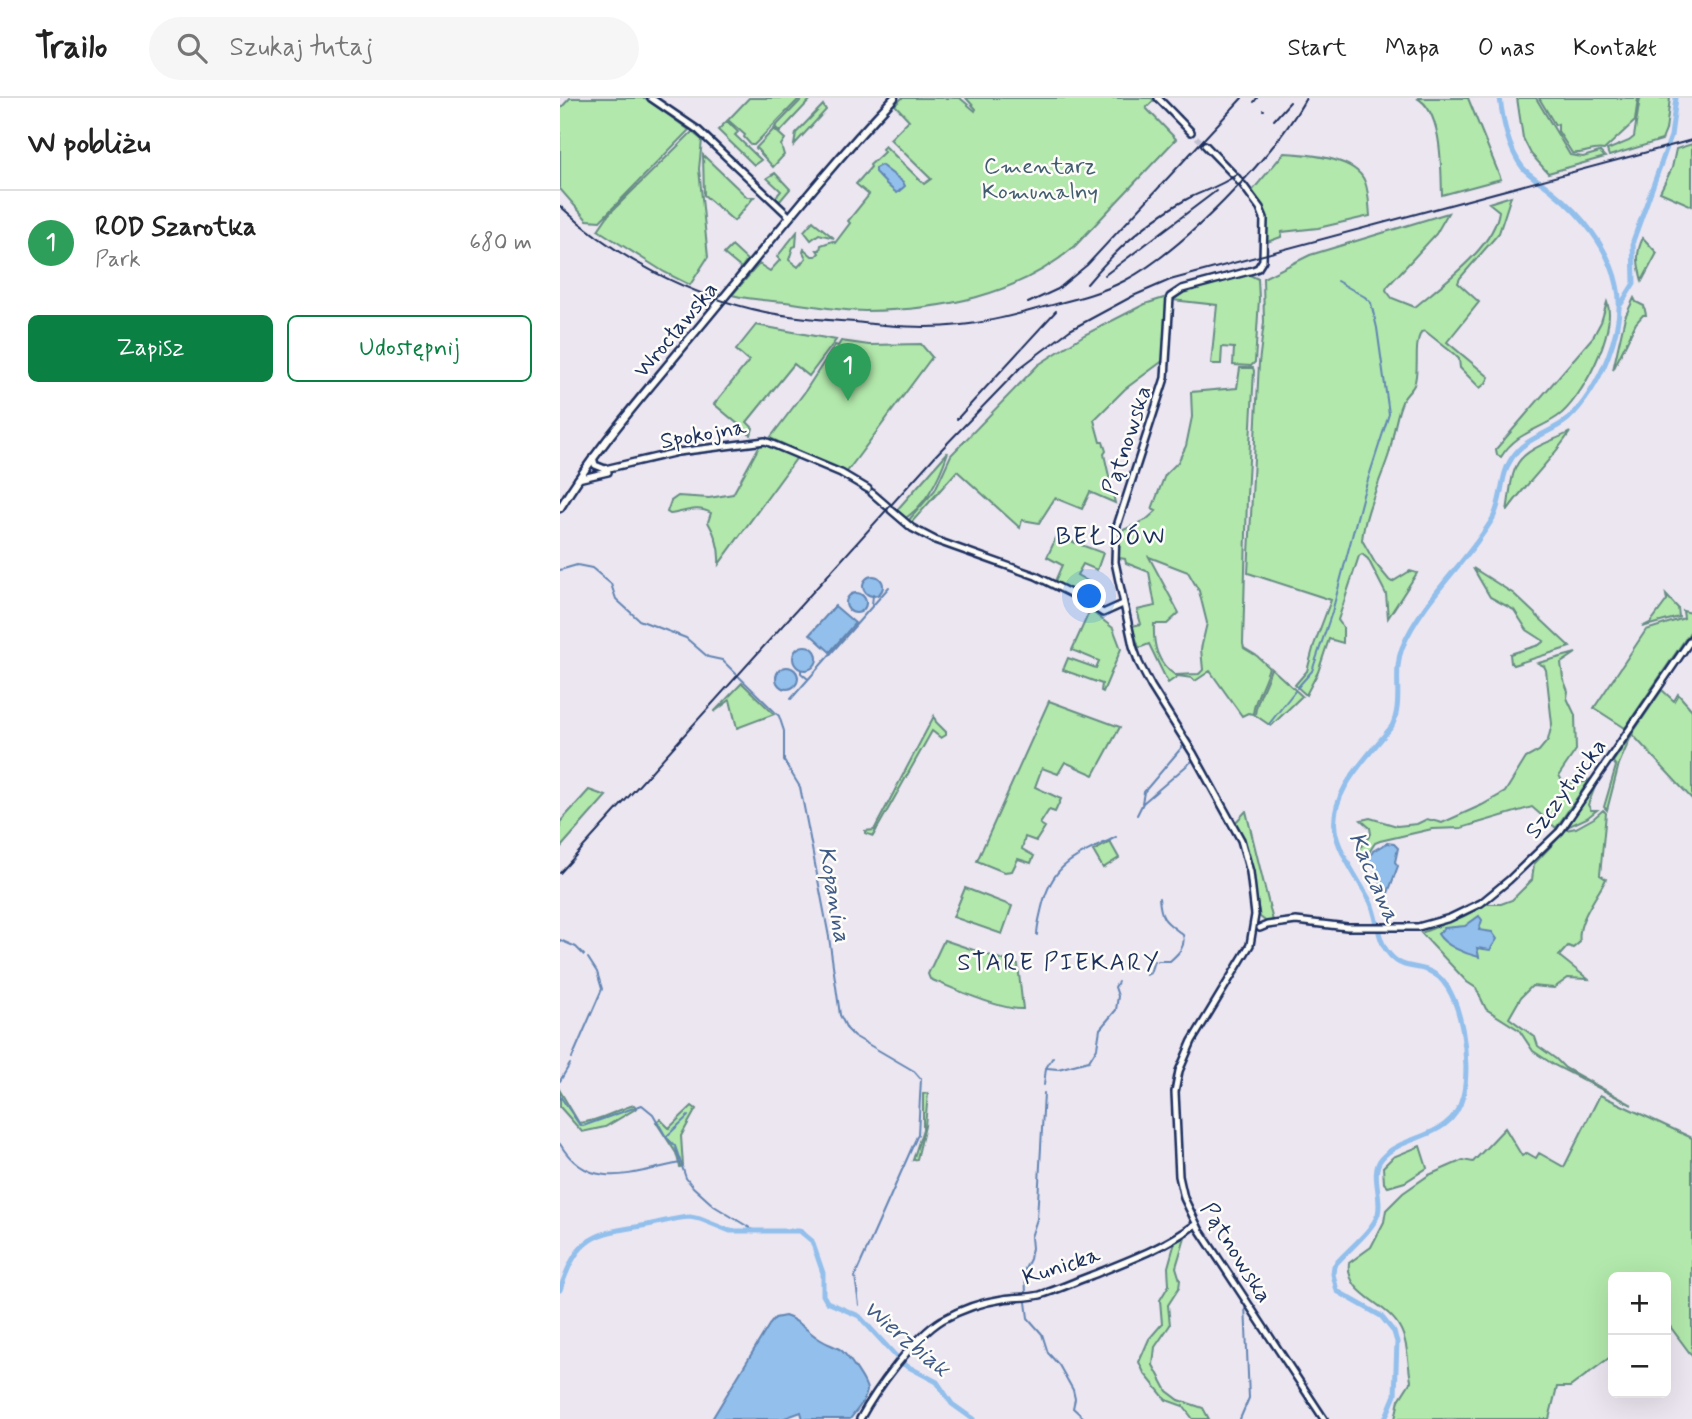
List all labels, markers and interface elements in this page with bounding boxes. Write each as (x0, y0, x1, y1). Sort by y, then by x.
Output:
search box (149, 17, 639, 80)
text: Trailo (35, 26, 107, 70)
icon: search (173, 29, 211, 67)
text: Szukaj tutaj (229, 31, 373, 65)
text: Start (1288, 33, 1347, 64)
text: Mapa (1385, 33, 1440, 64)
text: O nas (1478, 33, 1535, 64)
text: Kontakt (1573, 33, 1657, 64)
text: W pobliżu (28, 124, 151, 163)
park label: Cmentarz Komunalny (982, 152, 1098, 208)
text: ROD Szarotka (95, 211, 256, 245)
text: 1 (46, 228, 56, 258)
text: 680 m (469, 228, 532, 258)
text: Park (95, 245, 141, 275)
street label: Wrocławska (627, 276, 726, 385)
button: Zapisz (28, 315, 273, 382)
button: Udostępnij (287, 315, 532, 382)
pin: 1 (825, 343, 871, 401)
street label: Pątnowska (1096, 382, 1160, 499)
street label: Spokojna (658, 413, 749, 457)
district label: BEŁDÓW (1056, 522, 1166, 553)
your location (1072, 579, 1106, 613)
street label: Szczytnicka (1519, 733, 1614, 845)
water label: Kaczawa (1341, 828, 1407, 929)
water label: Kopanina (810, 844, 857, 945)
district label: STARE PIEKARY (957, 948, 1161, 979)
street label: Pątnowska (1193, 1197, 1278, 1309)
street label: Kunicka (1019, 1240, 1104, 1294)
map controls (1608, 1272, 1671, 1398)
button: + (1608, 1272, 1671, 1335)
water label: Wierzbiak (856, 1294, 957, 1385)
button: − (1608, 1335, 1671, 1398)

